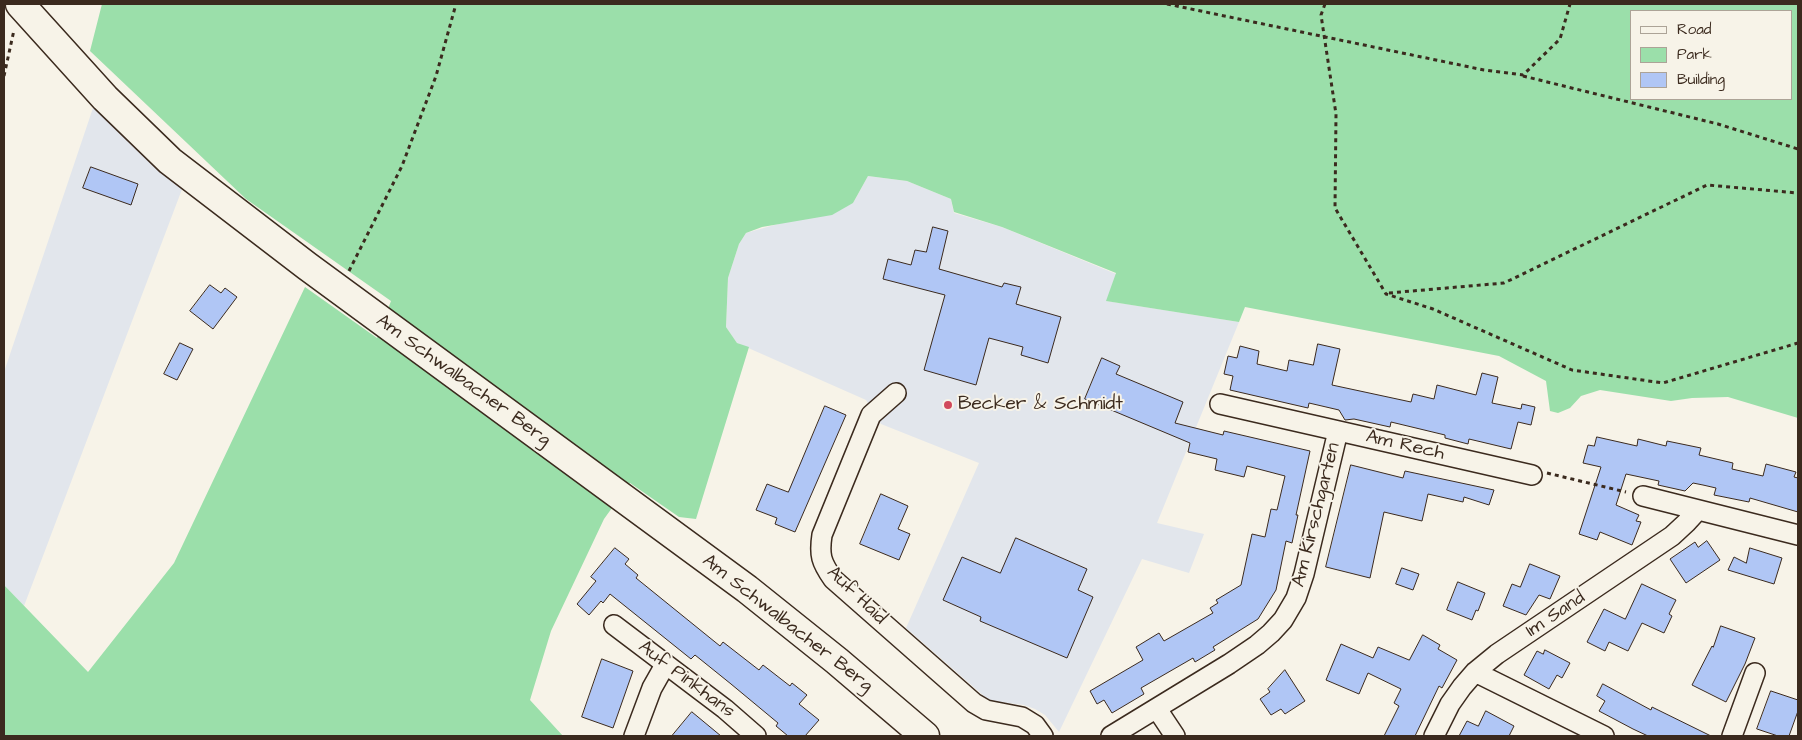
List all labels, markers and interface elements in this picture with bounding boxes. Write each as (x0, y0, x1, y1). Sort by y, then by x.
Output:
legend (1630, 10, 1792, 100)
text: Road (1677, 19, 1711, 40)
text: Park (1677, 44, 1712, 65)
text: Building (1677, 69, 1725, 90)
street label: Am Schwalbacher Berg (371, 310, 555, 452)
place label: Becker & Schmidt (958, 394, 1123, 416)
marker: Becker & Schmidt (942, 399, 954, 411)
street label: Am Rech (1364, 426, 1446, 466)
street label: Am Kirschgarten (1288, 441, 1346, 589)
street label: Am Schwalbacher Berg (697, 550, 877, 698)
street label: Auf Haid (821, 562, 891, 630)
street label: Im Sand (1522, 587, 1590, 643)
street label: Auf Pinkhans (633, 636, 739, 724)

